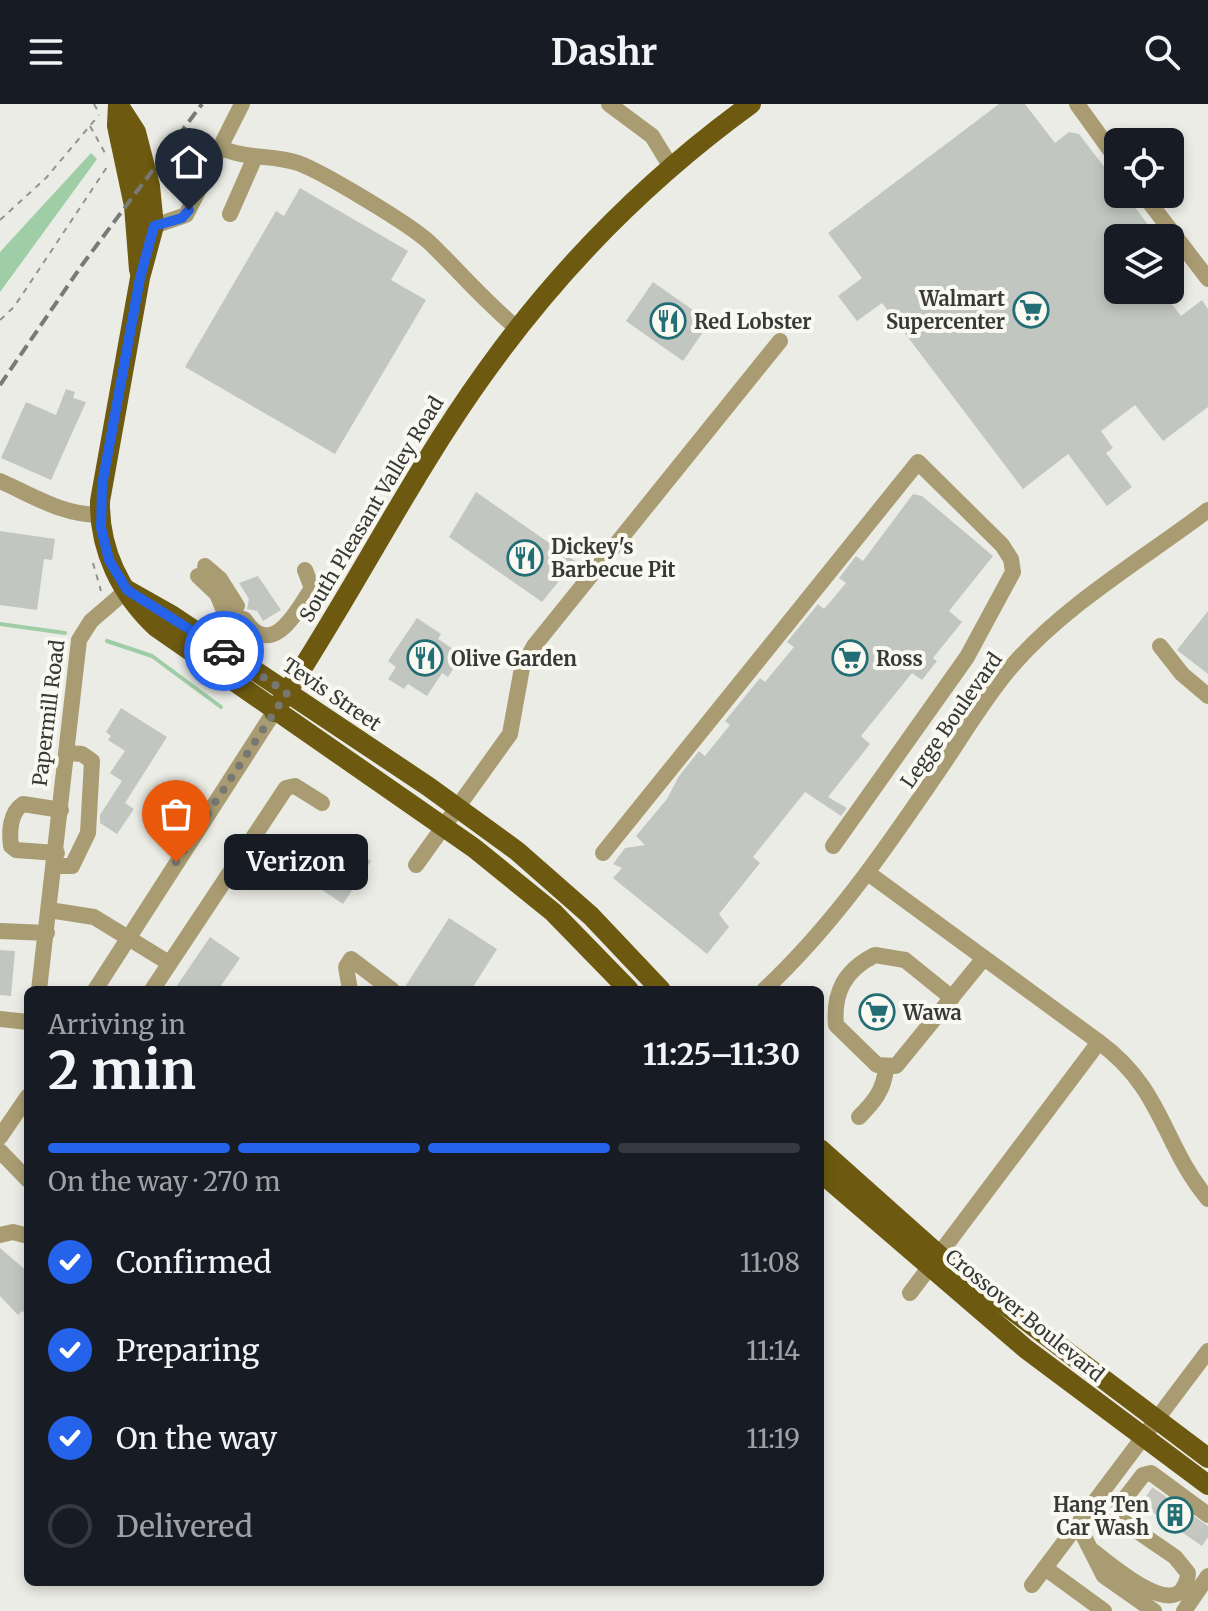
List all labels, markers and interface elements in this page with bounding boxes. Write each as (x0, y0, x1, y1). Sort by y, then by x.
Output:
icon: menu (24, 30, 68, 74)
text: Dashr (551, 30, 657, 75)
icon: search (1140, 30, 1184, 74)
pin (155, 128, 223, 210)
map controls (1104, 128, 1184, 304)
button: locate (1104, 128, 1184, 208)
icon: home (167, 140, 211, 184)
button: layers (1104, 224, 1184, 304)
place label: Walmart Supercenter (886, 286, 1005, 334)
supermarket icon: Walmart Supercenter (1012, 291, 1050, 329)
restaurant icon: Red Lobster (649, 302, 687, 340)
place label: Red Lobster (694, 309, 812, 334)
street label: South Pleasant Valley Road (294, 392, 448, 626)
place label: Dickey's Barbecue Pit (551, 534, 676, 582)
restaurant icon: Dickey's Barbecue Pit (506, 539, 544, 577)
courier (184, 611, 264, 691)
icon: car (202, 629, 246, 673)
street label: Papermill Road (27, 638, 69, 788)
restaurant icon: Olive Garden (406, 639, 444, 677)
supermarket icon: Ross (831, 639, 869, 677)
place label: Olive Garden (451, 646, 577, 671)
place label: Ross (876, 646, 923, 671)
street label: Legge Boulevard (895, 647, 1007, 793)
street label: Tevis Street (278, 652, 386, 736)
pin (142, 780, 210, 862)
icon: bag (154, 792, 198, 836)
callout: Verizon (224, 834, 368, 890)
text: Verizon (247, 845, 345, 878)
supermarket icon: Wawa (858, 993, 896, 1031)
place label: Wawa (902, 1000, 962, 1025)
text: Arriving in (48, 1008, 186, 1041)
text: 11:25–11:30 (643, 1035, 800, 1073)
text: 2 min (48, 1038, 196, 1103)
text: On the way · 270 m (48, 1165, 280, 1198)
icon: check (48, 1240, 92, 1284)
text: Confirmed (116, 1243, 271, 1281)
street label: Crossover Boulevard (941, 1243, 1109, 1387)
text: 11:08 (740, 1246, 800, 1279)
icon: check (48, 1328, 92, 1372)
text: Preparing (116, 1331, 259, 1369)
text: 11:14 (746, 1334, 800, 1367)
icon: check (48, 1416, 92, 1460)
text: On the way (116, 1419, 277, 1457)
text: 11:19 (746, 1422, 800, 1455)
place label: Hang Ten Car Wash (1053, 1492, 1150, 1540)
building icon: Hang Ten Car Wash (1156, 1496, 1194, 1534)
text: Delivered (116, 1507, 253, 1545)

